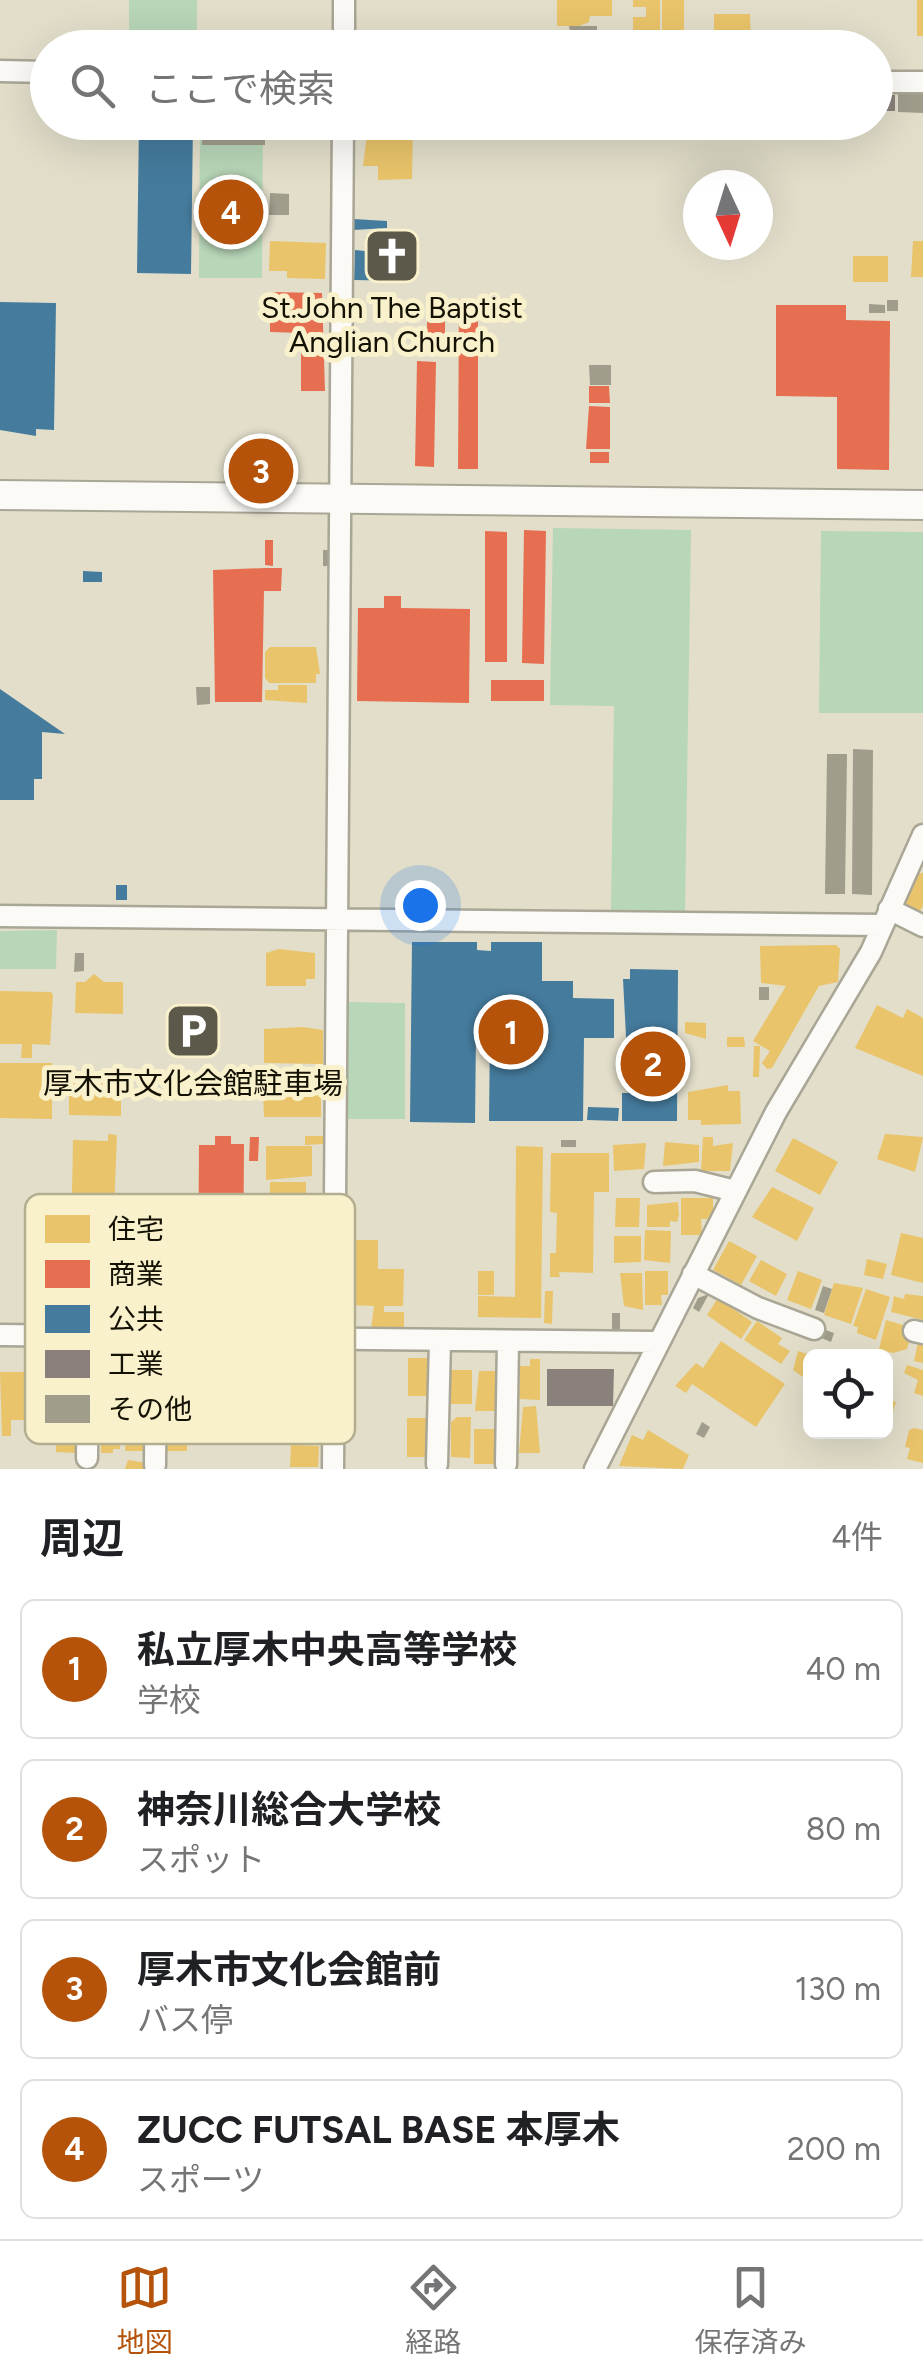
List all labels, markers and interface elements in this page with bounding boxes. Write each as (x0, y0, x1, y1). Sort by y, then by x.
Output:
search box (30, 30, 893, 140)
icon: search (65, 58, 120, 113)
text: ここで検索 (145, 66, 335, 112)
north arrow (683, 170, 773, 260)
pin: 4 (198, 174, 264, 250)
church icon: St.John The Baptist Anglian Church (362, 226, 422, 286)
place label: St.John The Baptist Anglian Church (261, 289, 523, 360)
pin: 3 (228, 434, 294, 508)
your location (395, 880, 446, 931)
pin: 1 (478, 994, 544, 1070)
parking icon: 厚木市文化会館駐車場 (163, 1001, 223, 1061)
pin: 2 (620, 1026, 686, 1102)
place label: 厚木市文化会館駐車場 (43, 1065, 343, 1102)
legend (25, 1194, 355, 1444)
text: 住宅 (108, 1212, 164, 1246)
text: 商業 (108, 1257, 164, 1291)
text: 公共 (108, 1302, 164, 1336)
text: 工業 (108, 1347, 164, 1381)
map controls (803, 1349, 893, 1439)
button: locate (803, 1349, 893, 1439)
text: その他 (108, 1392, 192, 1426)
text: 周辺 (40, 1513, 124, 1564)
text: 4件 (831, 1518, 883, 1556)
text: 私立厚木中央高等学校 (137, 1627, 517, 1673)
text: 1 (68, 1650, 81, 1688)
text: 40 m (805, 1650, 881, 1688)
text: 学校 (137, 1681, 201, 1719)
text: 神奈川総合大学校 (137, 1787, 441, 1833)
text: 2 (65, 1810, 84, 1848)
text: 80 m (806, 1810, 881, 1848)
text: スポット (137, 1841, 265, 1879)
text: 厚木市文化会館前 (137, 1947, 441, 1993)
text: 3 (66, 1970, 83, 2008)
text: 130 m (795, 1970, 881, 2008)
text: バス停 (137, 2001, 233, 2039)
text: ZUCC FUTSAL BASE 本厚木 (137, 2107, 620, 2153)
text: 4 (64, 2130, 85, 2168)
text: 200 m (787, 2130, 881, 2168)
text: スポーツ (137, 2161, 264, 2199)
tab: 地図 (116, 2260, 173, 2360)
tab: 経路 (405, 2260, 462, 2360)
tab: 保存済み (694, 2260, 807, 2360)

